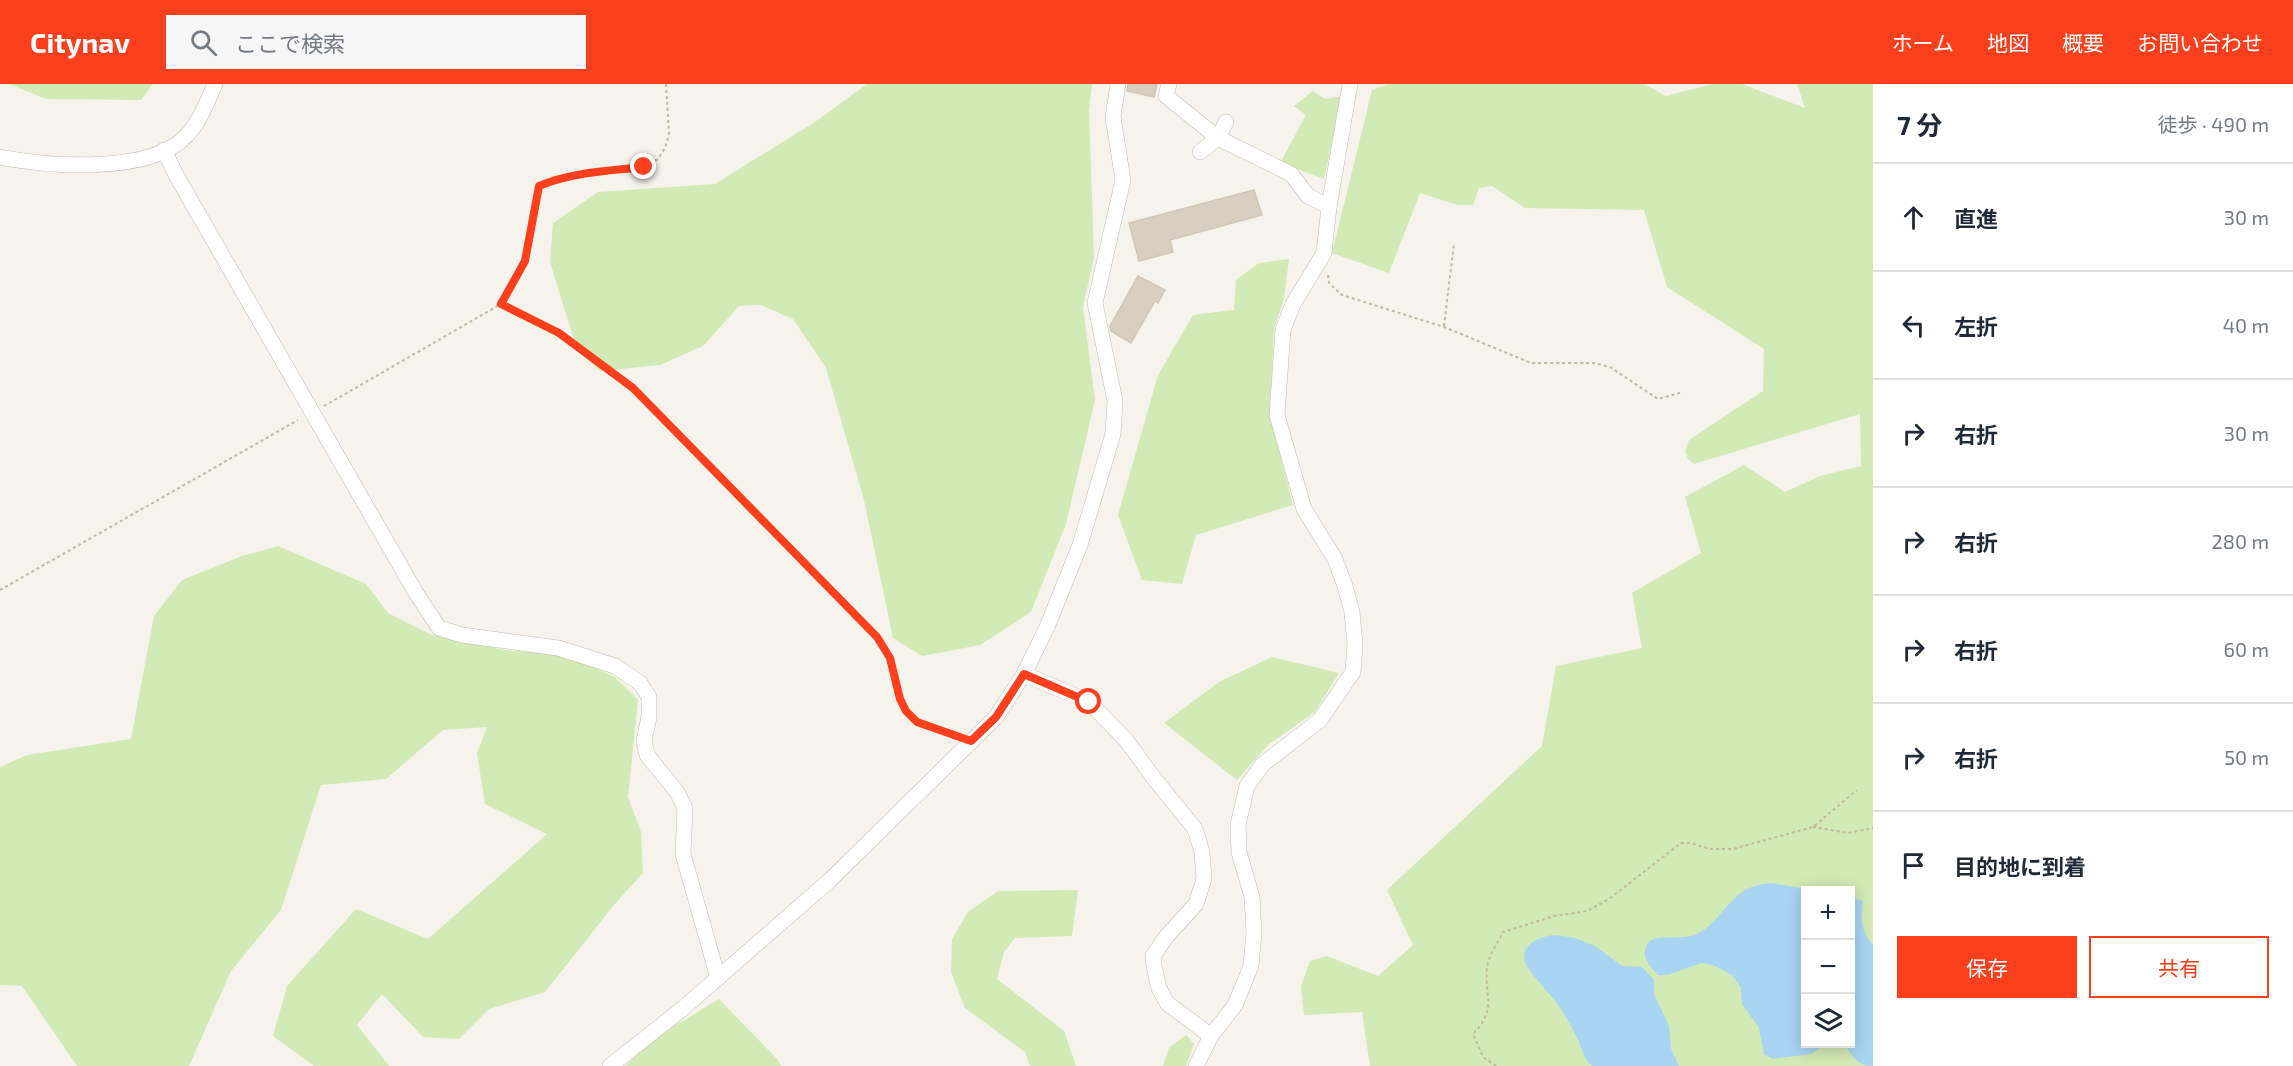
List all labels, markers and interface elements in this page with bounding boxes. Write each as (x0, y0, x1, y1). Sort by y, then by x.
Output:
search box (166, 15, 586, 69)
text: Citynav (30, 25, 130, 59)
icon: search (187, 26, 220, 59)
text: ここで検索 (235, 30, 345, 56)
text: ホーム (1892, 30, 1954, 55)
text: 地図 (1987, 30, 2029, 55)
text: 概要 (2062, 30, 2104, 55)
text: お問い合わせ (2137, 30, 2263, 55)
text: 7 分 (1897, 109, 1942, 140)
text: 徒歩 · 490 m (2158, 112, 2269, 136)
route end (630, 153, 656, 179)
icon: ahead (1897, 201, 1930, 234)
text: 直進 (1954, 205, 1998, 231)
text: 30 m (2224, 205, 2269, 229)
icon: left (1897, 309, 1930, 342)
text: 左折 (1954, 313, 1998, 339)
text: 40 m (2223, 313, 2269, 337)
icon: right (1897, 417, 1930, 450)
text: 右折 (1954, 421, 1998, 447)
text: 30 m (2224, 421, 2269, 445)
icon: right (1897, 525, 1930, 558)
text: 右折 (1954, 529, 1998, 555)
text: 280 m (2212, 529, 2269, 553)
icon: right (1897, 633, 1930, 666)
text: 右折 (1954, 637, 1998, 663)
text: 60 m (2224, 637, 2269, 661)
route start (1075, 688, 1101, 714)
icon: right (1897, 741, 1930, 774)
text: 右折 (1954, 745, 1998, 771)
text: 50 m (2224, 745, 2269, 769)
icon: arrive (1897, 849, 1930, 882)
text: 目的地に到着 (1954, 853, 2086, 879)
map controls (1801, 886, 1855, 1048)
button: + (1801, 886, 1855, 940)
button: 保存 (1897, 936, 2077, 998)
button: 共有 (2089, 936, 2269, 998)
button: − (1801, 940, 1855, 994)
button: layers (1801, 994, 1855, 1048)

